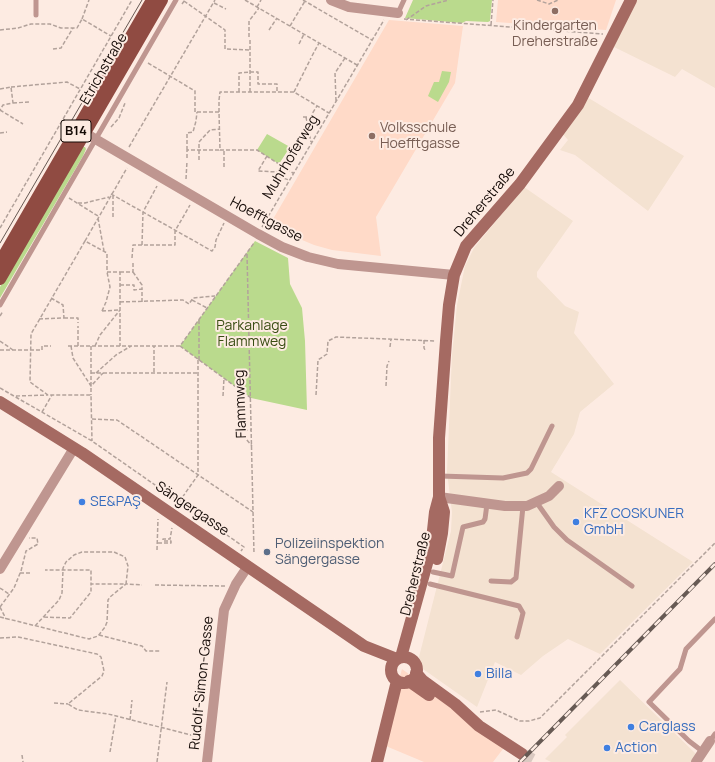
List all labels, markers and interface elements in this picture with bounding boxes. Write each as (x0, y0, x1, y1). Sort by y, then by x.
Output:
marker: Kindergarten Dreherstraße (550, 6, 560, 16)
place label: Kindergarten Dreherstraße (512, 18, 598, 50)
street label: Etrichstraße (77, 30, 131, 108)
street label: Muhrhoferweg (259, 112, 323, 202)
road number: B14 (61, 120, 91, 142)
place label: Volksschule Hoefftgasse (380, 120, 460, 152)
marker: Volksschule Hoefftgasse (367, 131, 377, 141)
street label: Dreherstraße (451, 164, 519, 240)
street label: Hoefftgasse (227, 194, 305, 246)
park label: Parkanlage Flammweg (216, 318, 288, 350)
street label: Flammweg (231, 369, 251, 439)
street label: Sängergasse (152, 478, 232, 540)
place label: SE&PAŞ (90, 494, 141, 510)
marker: SE&PAŞ (77, 497, 87, 507)
place label: KFZ COSKUNER GmbH (584, 506, 684, 538)
marker: KFZ COSKUNER GmbH (571, 517, 581, 527)
street label: Dreherstraße (397, 530, 435, 618)
place label: Polizeiinspektion Sängergasse (275, 536, 384, 568)
marker: Polizeiinspektion Sängergasse (262, 547, 272, 557)
street label: Rudolf-Simon-Gasse (187, 615, 217, 751)
place label: Billa (486, 666, 512, 682)
marker: Billa (473, 669, 483, 679)
place label: Carglass (639, 719, 696, 735)
marker: Carglass (626, 722, 636, 732)
place label: Action (615, 740, 657, 756)
marker: Action (602, 743, 612, 753)

